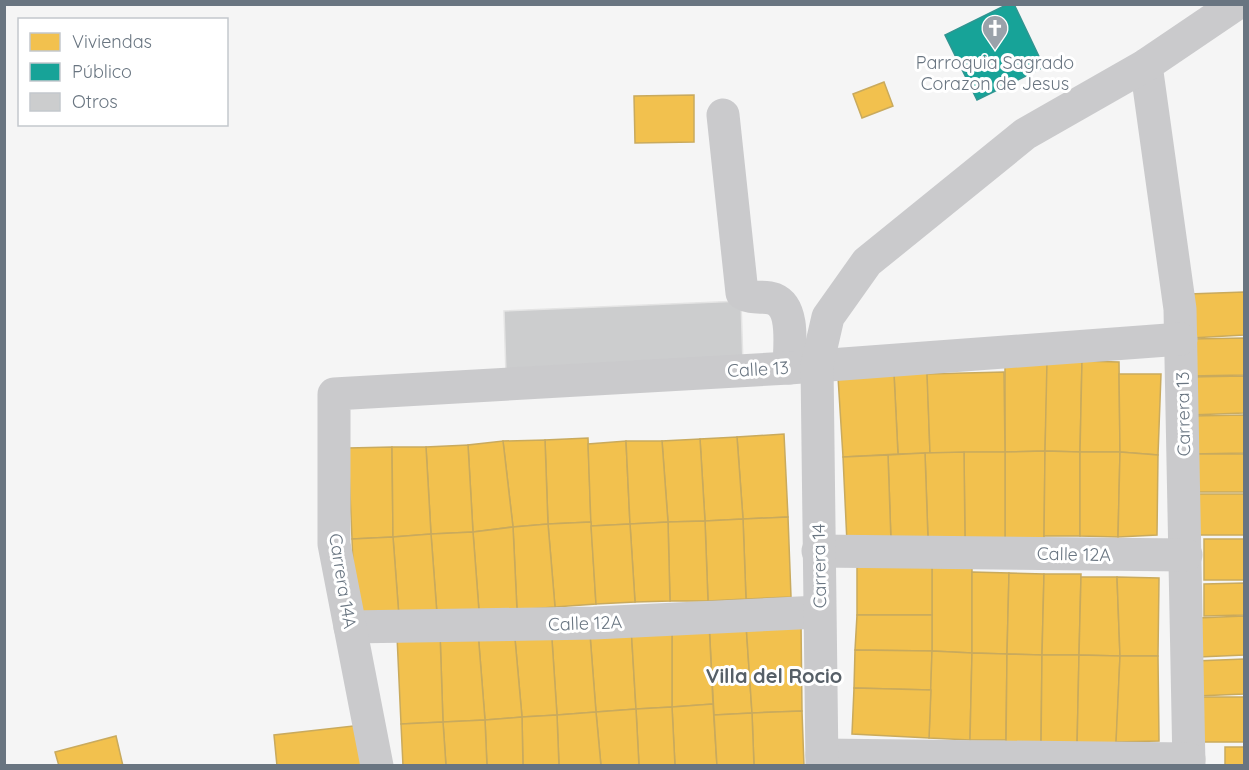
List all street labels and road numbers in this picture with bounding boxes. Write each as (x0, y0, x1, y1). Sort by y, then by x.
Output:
street label: Calle 13 (726, 356, 790, 382)
street label: Carrera 13 (1171, 371, 1195, 457)
street label: Carrera 14 (807, 523, 831, 609)
street label: Carrera 14A (324, 532, 362, 631)
street label: Calle 12A (1037, 542, 1112, 566)
street label: Calle 12A (548, 610, 623, 636)

